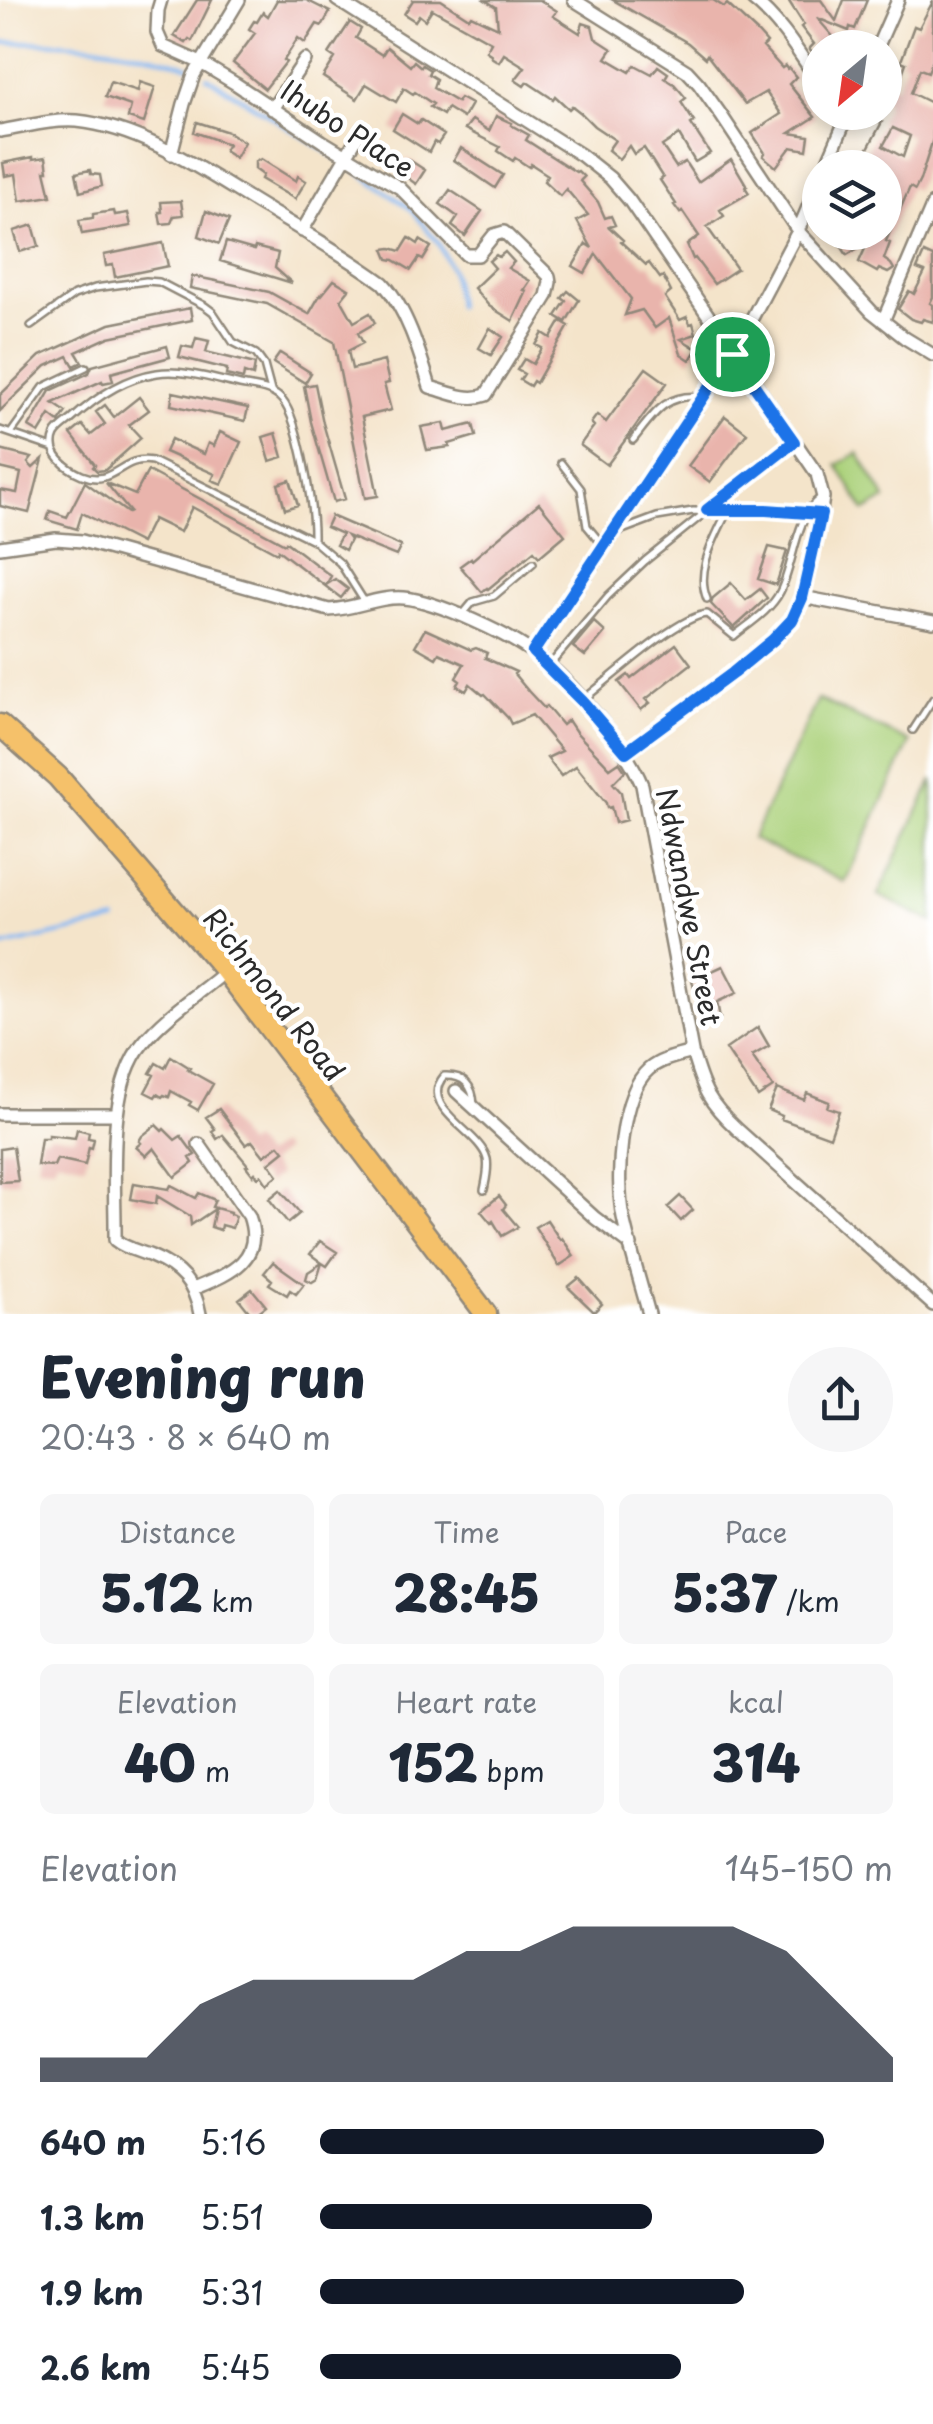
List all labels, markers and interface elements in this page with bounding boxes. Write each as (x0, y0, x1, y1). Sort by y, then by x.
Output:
north arrow (802, 30, 902, 130)
map controls (802, 30, 902, 250)
street label: Ihubo Place (273, 69, 423, 187)
button: layers (802, 150, 902, 250)
pin (690, 312, 775, 397)
icon: arrive (705, 327, 760, 382)
street label: Ndwandwe Street (646, 785, 734, 1029)
street label: Richmond Road (194, 898, 356, 1090)
text: Evening run (40, 1334, 366, 1417)
button: share (788, 1347, 893, 1452)
text: 20:43 · 8 × 640 m (40, 1413, 331, 1461)
text: Distance (118, 1510, 236, 1553)
text: Time (433, 1510, 500, 1553)
text: Pace (724, 1510, 787, 1553)
text: 5.12 (101, 1553, 202, 1629)
text: 28:45 (393, 1553, 540, 1629)
text: 5:37 (672, 1553, 777, 1629)
text: km (202, 1579, 254, 1622)
text: /km (777, 1579, 840, 1622)
text: Elevation (117, 1680, 238, 1723)
text: Heart rate (396, 1680, 537, 1723)
text: kcal (728, 1680, 784, 1723)
text: 40 (124, 1723, 196, 1799)
text: 152 (388, 1723, 478, 1799)
text: 314 (711, 1723, 800, 1799)
text: m (196, 1749, 230, 1792)
text: bpm (478, 1749, 545, 1792)
text: Elevation (40, 1844, 178, 1892)
text: 145–150 m (725, 1844, 893, 1892)
text: 640 m (40, 2118, 146, 2166)
text: 5:16 (200, 2118, 267, 2166)
text: 1.3 km (40, 2193, 145, 2241)
text: 5:51 (200, 2193, 264, 2241)
text: 1.9 km (40, 2268, 144, 2316)
text: 5:31 (200, 2268, 263, 2316)
text: 2.6 km (40, 2343, 151, 2391)
text: 5:45 (200, 2343, 271, 2391)

